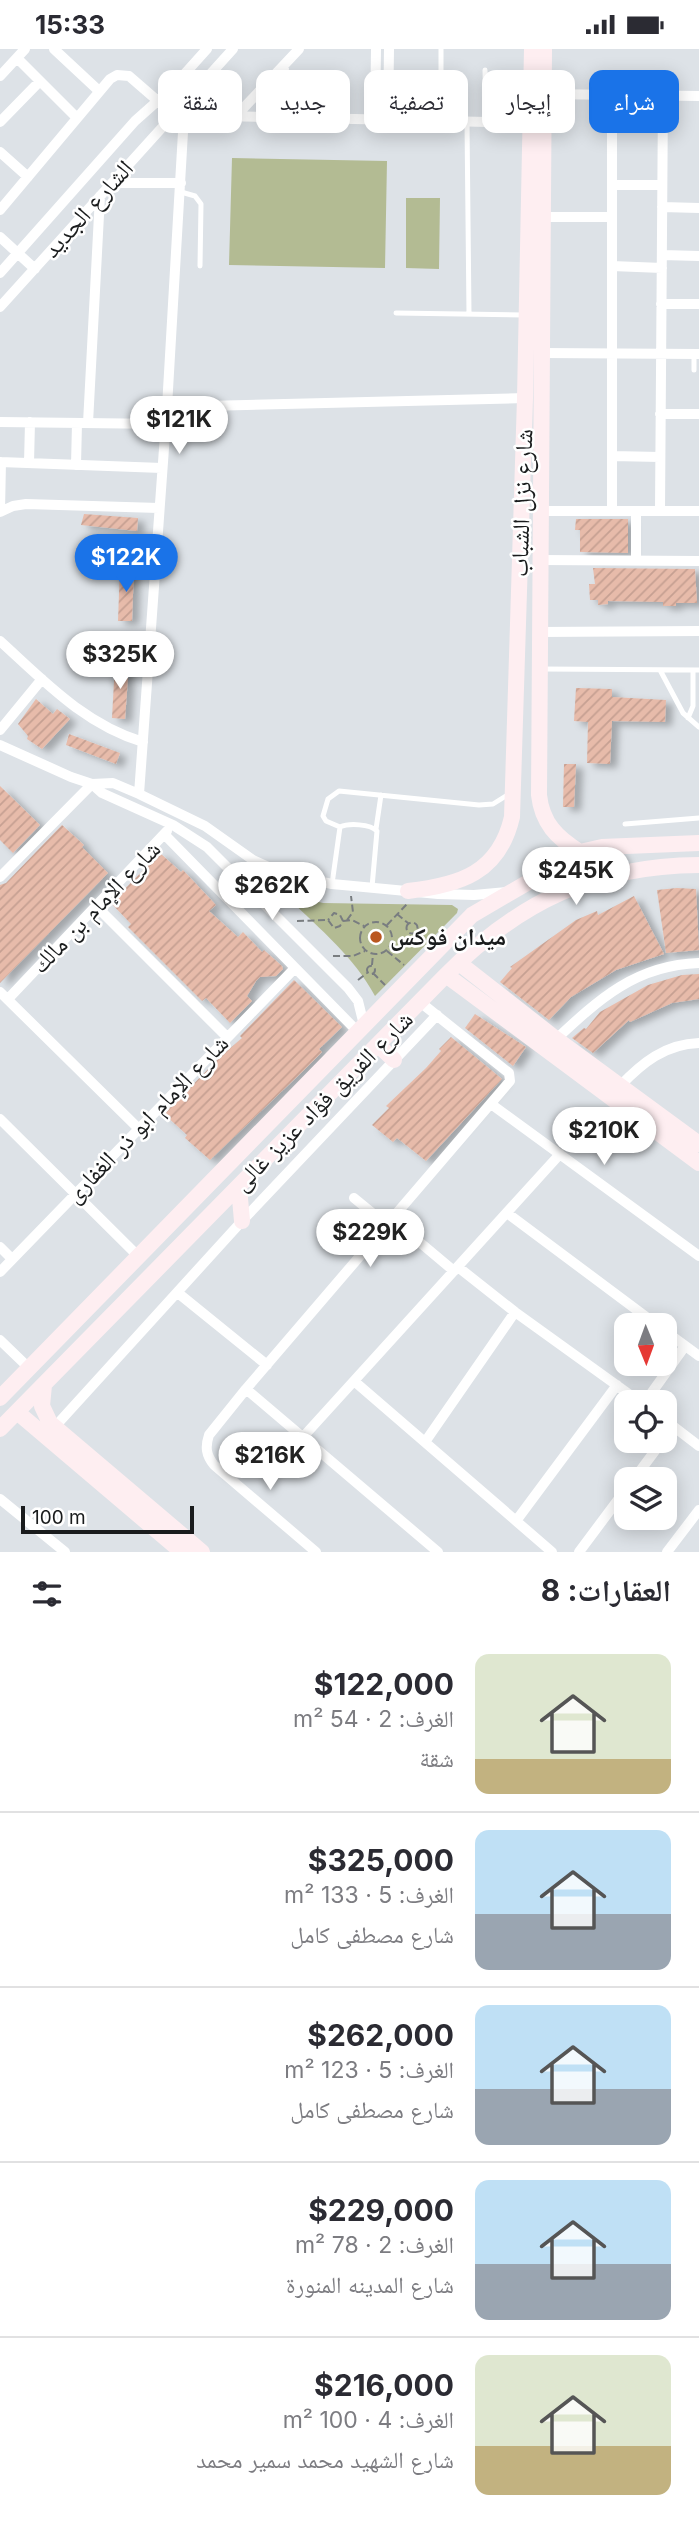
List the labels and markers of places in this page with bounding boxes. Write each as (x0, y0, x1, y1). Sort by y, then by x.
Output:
pin: $121K (130, 397, 228, 456)
pin: $122K (77, 535, 175, 594)
pin: $325K (71, 631, 169, 691)
pin: $245K (527, 847, 625, 907)
pin: $262K (223, 863, 321, 922)
place label: ميدان فوكس (390, 922, 506, 951)
marker: ميدان فوكس (368, 929, 384, 945)
pin: $210K (555, 1107, 653, 1167)
pin: $229K (321, 1209, 419, 1269)
pin: $216K (221, 1433, 319, 1492)

